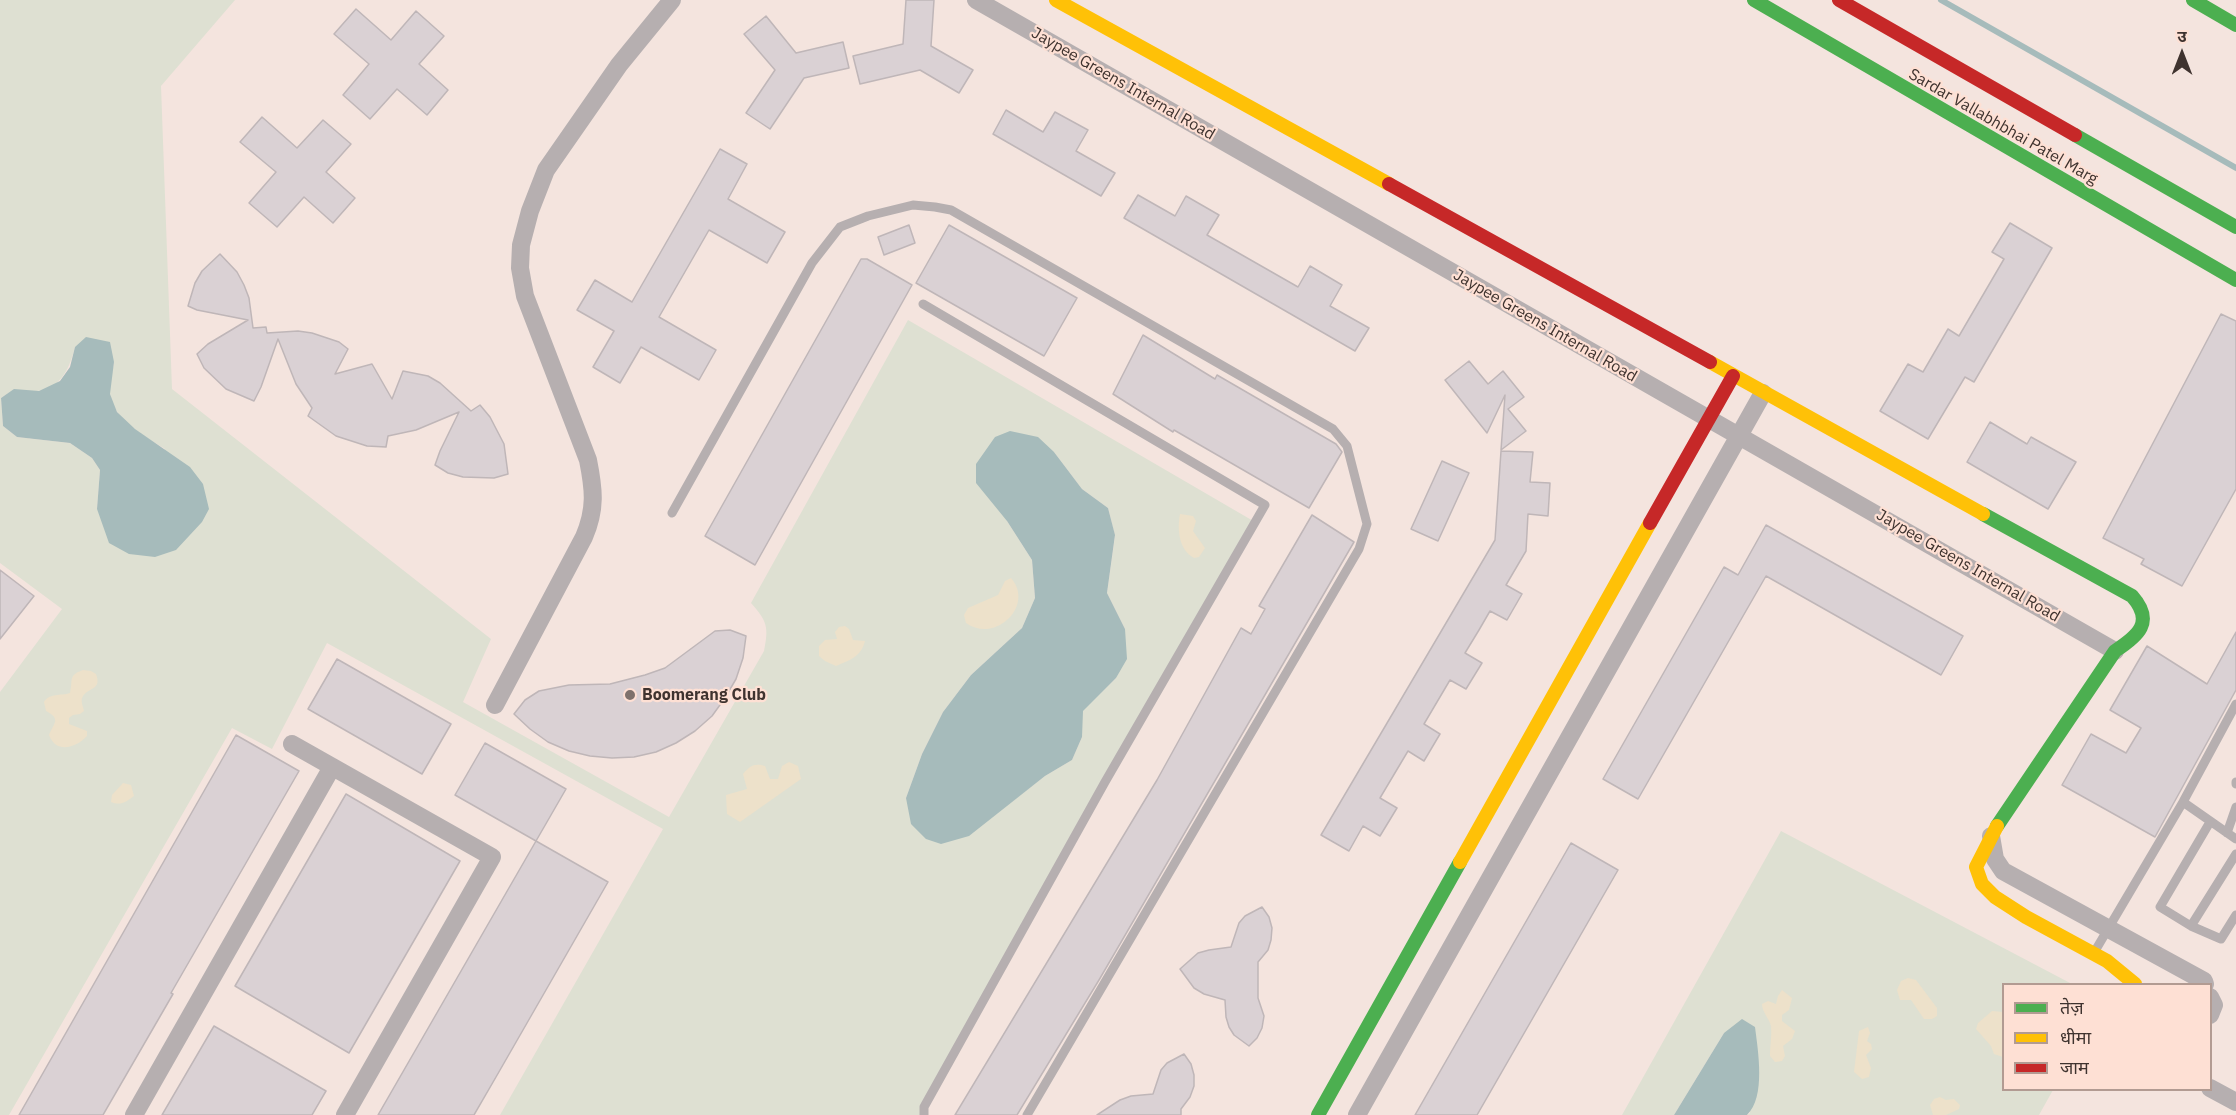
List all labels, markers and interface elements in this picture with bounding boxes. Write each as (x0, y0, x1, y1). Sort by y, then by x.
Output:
street label: Jaypee Greens Internal Road (1028, 24, 1218, 144)
north arrow (2152, 24, 2212, 84)
text: उ (2177, 26, 2187, 46)
street label: Sardar Vallabhbhai Patel Marg (1905, 65, 2101, 189)
street label: Jaypee Greens Internal Road (1450, 266, 1640, 386)
street label: Jaypee Greens Internal Road (1873, 506, 2063, 626)
place label: Boomerang Club (642, 685, 766, 705)
marker: Boomerang Club (623, 688, 637, 702)
legend (2002, 983, 2212, 1091)
text: तेज़ (2060, 996, 2084, 1019)
text: धीमा (2060, 1026, 2091, 1049)
text: जाम (2060, 1056, 2089, 1079)

